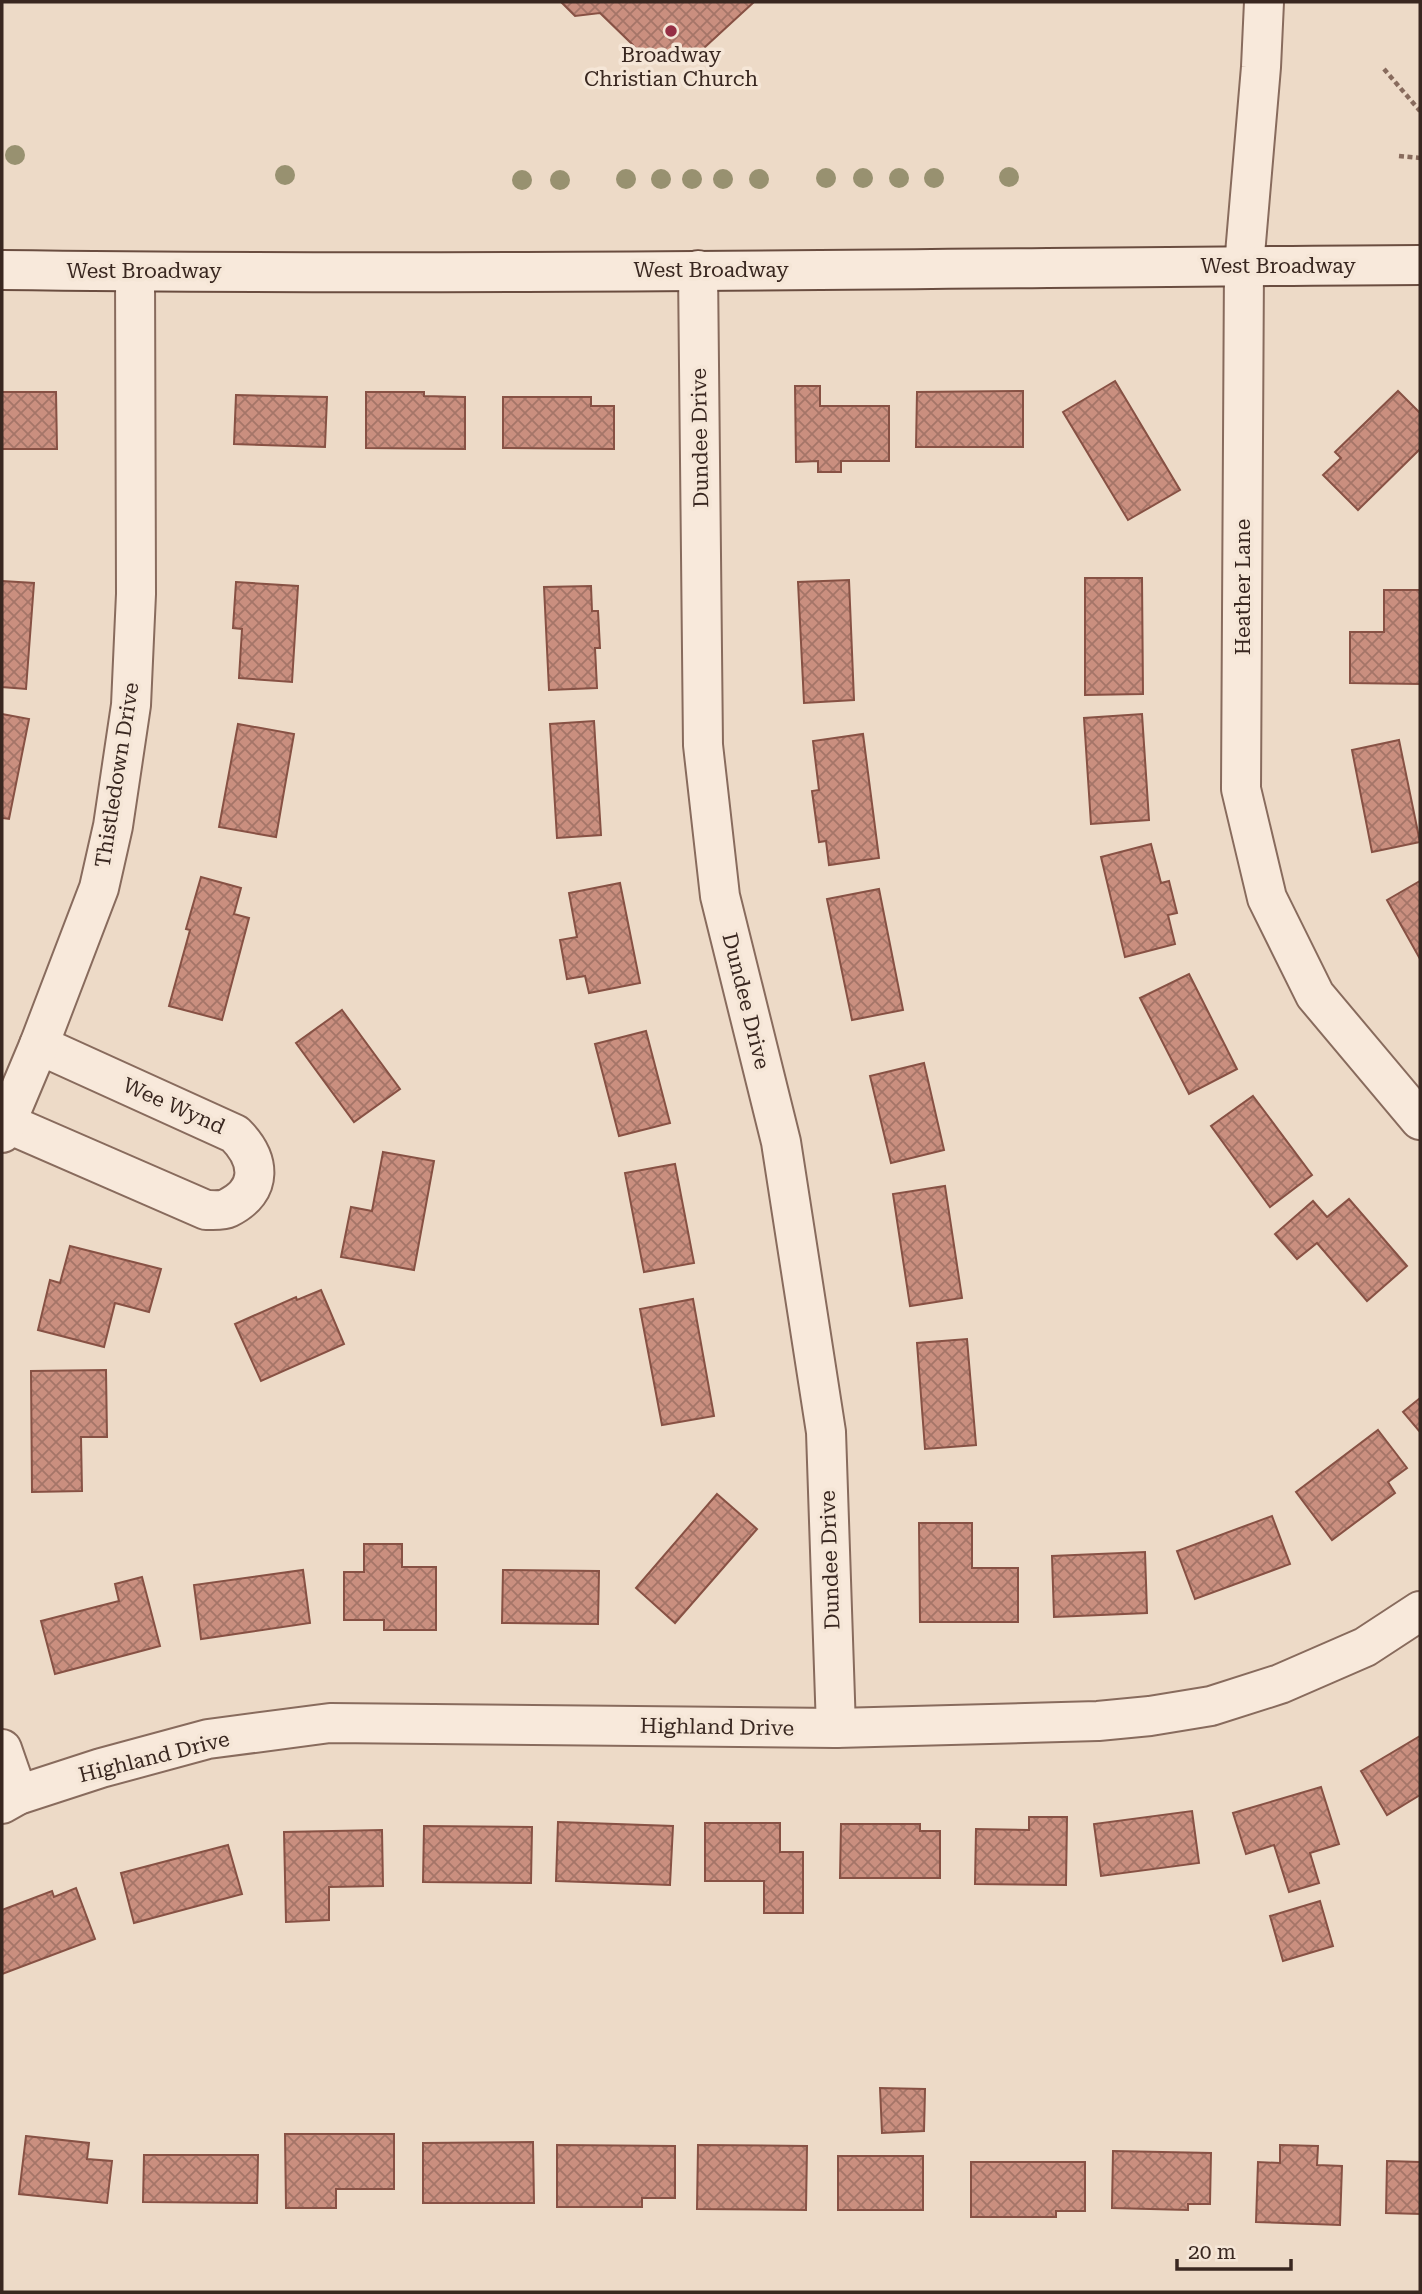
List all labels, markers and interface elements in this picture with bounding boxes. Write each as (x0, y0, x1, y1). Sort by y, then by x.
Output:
marker: Broadway Christian Church (663, 23, 679, 39)
place label: Broadway Christian Church (584, 43, 758, 91)
street label: West Broadway (1200, 254, 1356, 278)
street label: West Broadway (633, 258, 789, 282)
street label: West Broadway (66, 259, 222, 283)
street label: Dundee Drive (687, 368, 713, 508)
street label: Heather Lane (1231, 519, 1255, 655)
street label: Thistledown Drive (90, 681, 144, 869)
street label: Dundee Drive (717, 930, 775, 1072)
street label: Wee Wynd (119, 1073, 229, 1139)
street label: Dundee Drive (816, 1490, 844, 1630)
street label: Highland Drive (640, 1714, 794, 1740)
street label: Highland Drive (76, 1727, 232, 1787)
scale bar (1177, 2228, 1291, 2272)
text: 20 m (1188, 2240, 1236, 2264)

